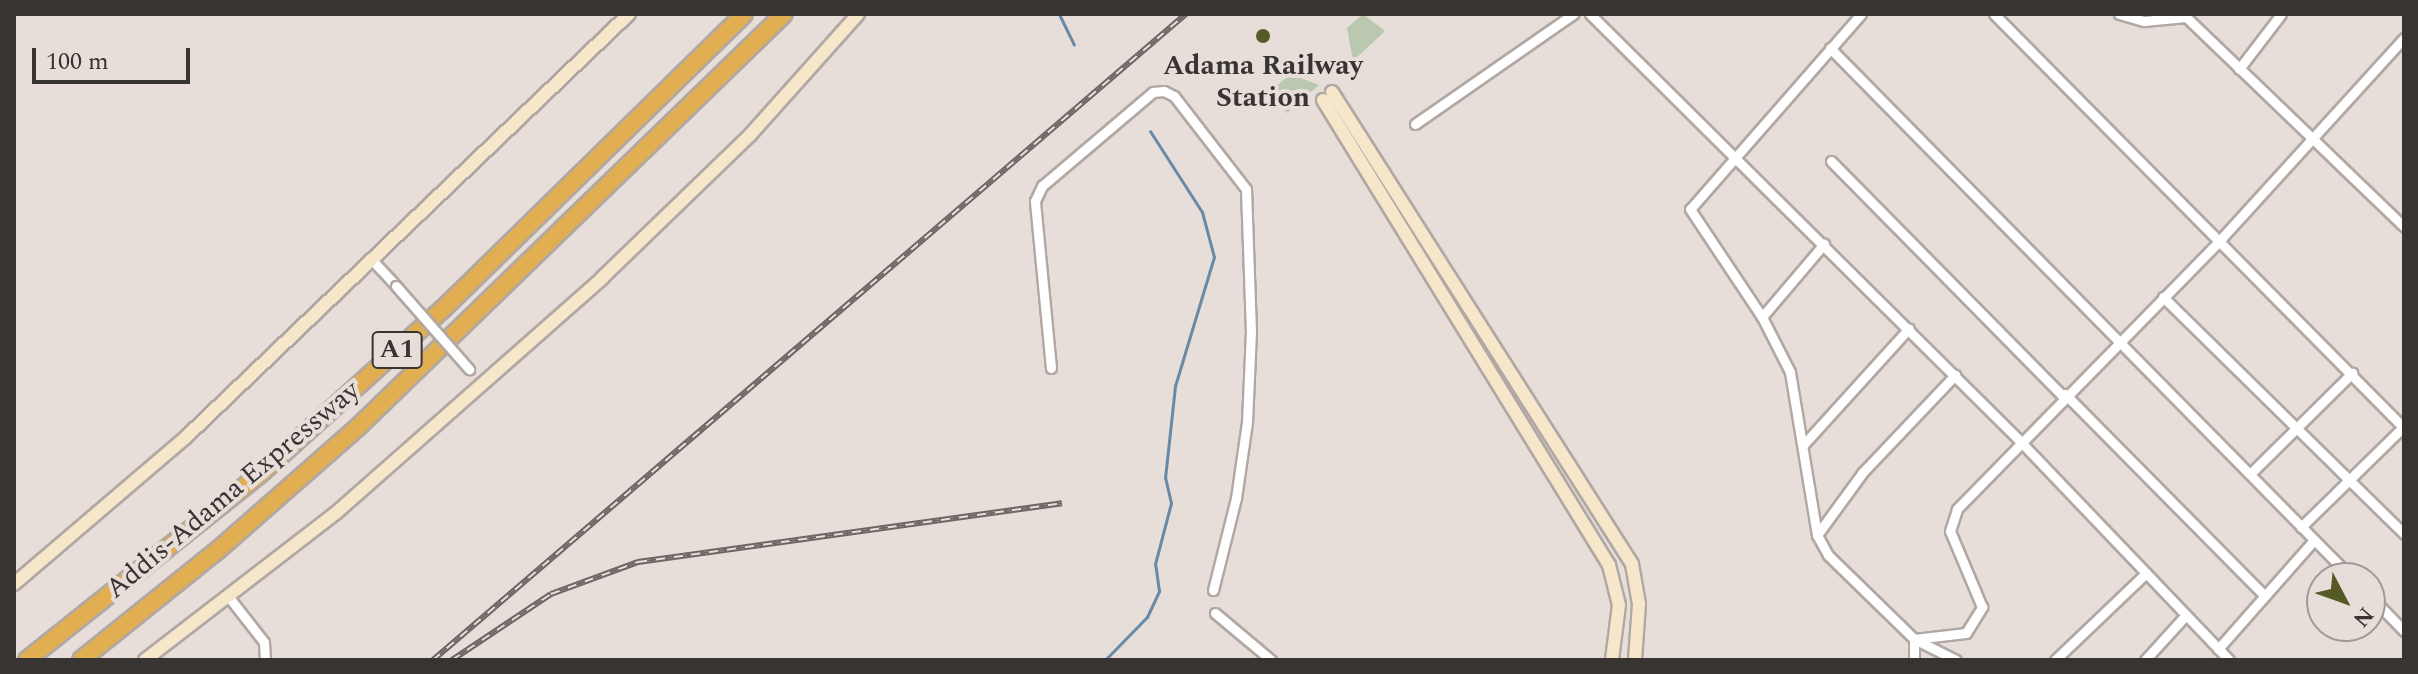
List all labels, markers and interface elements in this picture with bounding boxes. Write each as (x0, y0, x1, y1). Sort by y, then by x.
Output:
marker: Adama Railway Station (1254, 27, 1272, 45)
scale bar (36, 32, 194, 82)
text: 100 m (46, 44, 109, 80)
place label: Adama Railway Station (1163, 49, 1363, 115)
road number: A1 (371, 328, 423, 372)
street label: Addis-Adama Expressway (99, 374, 367, 606)
north arrow (2306, 562, 2386, 642)
text: N (2345, 599, 2381, 634)

